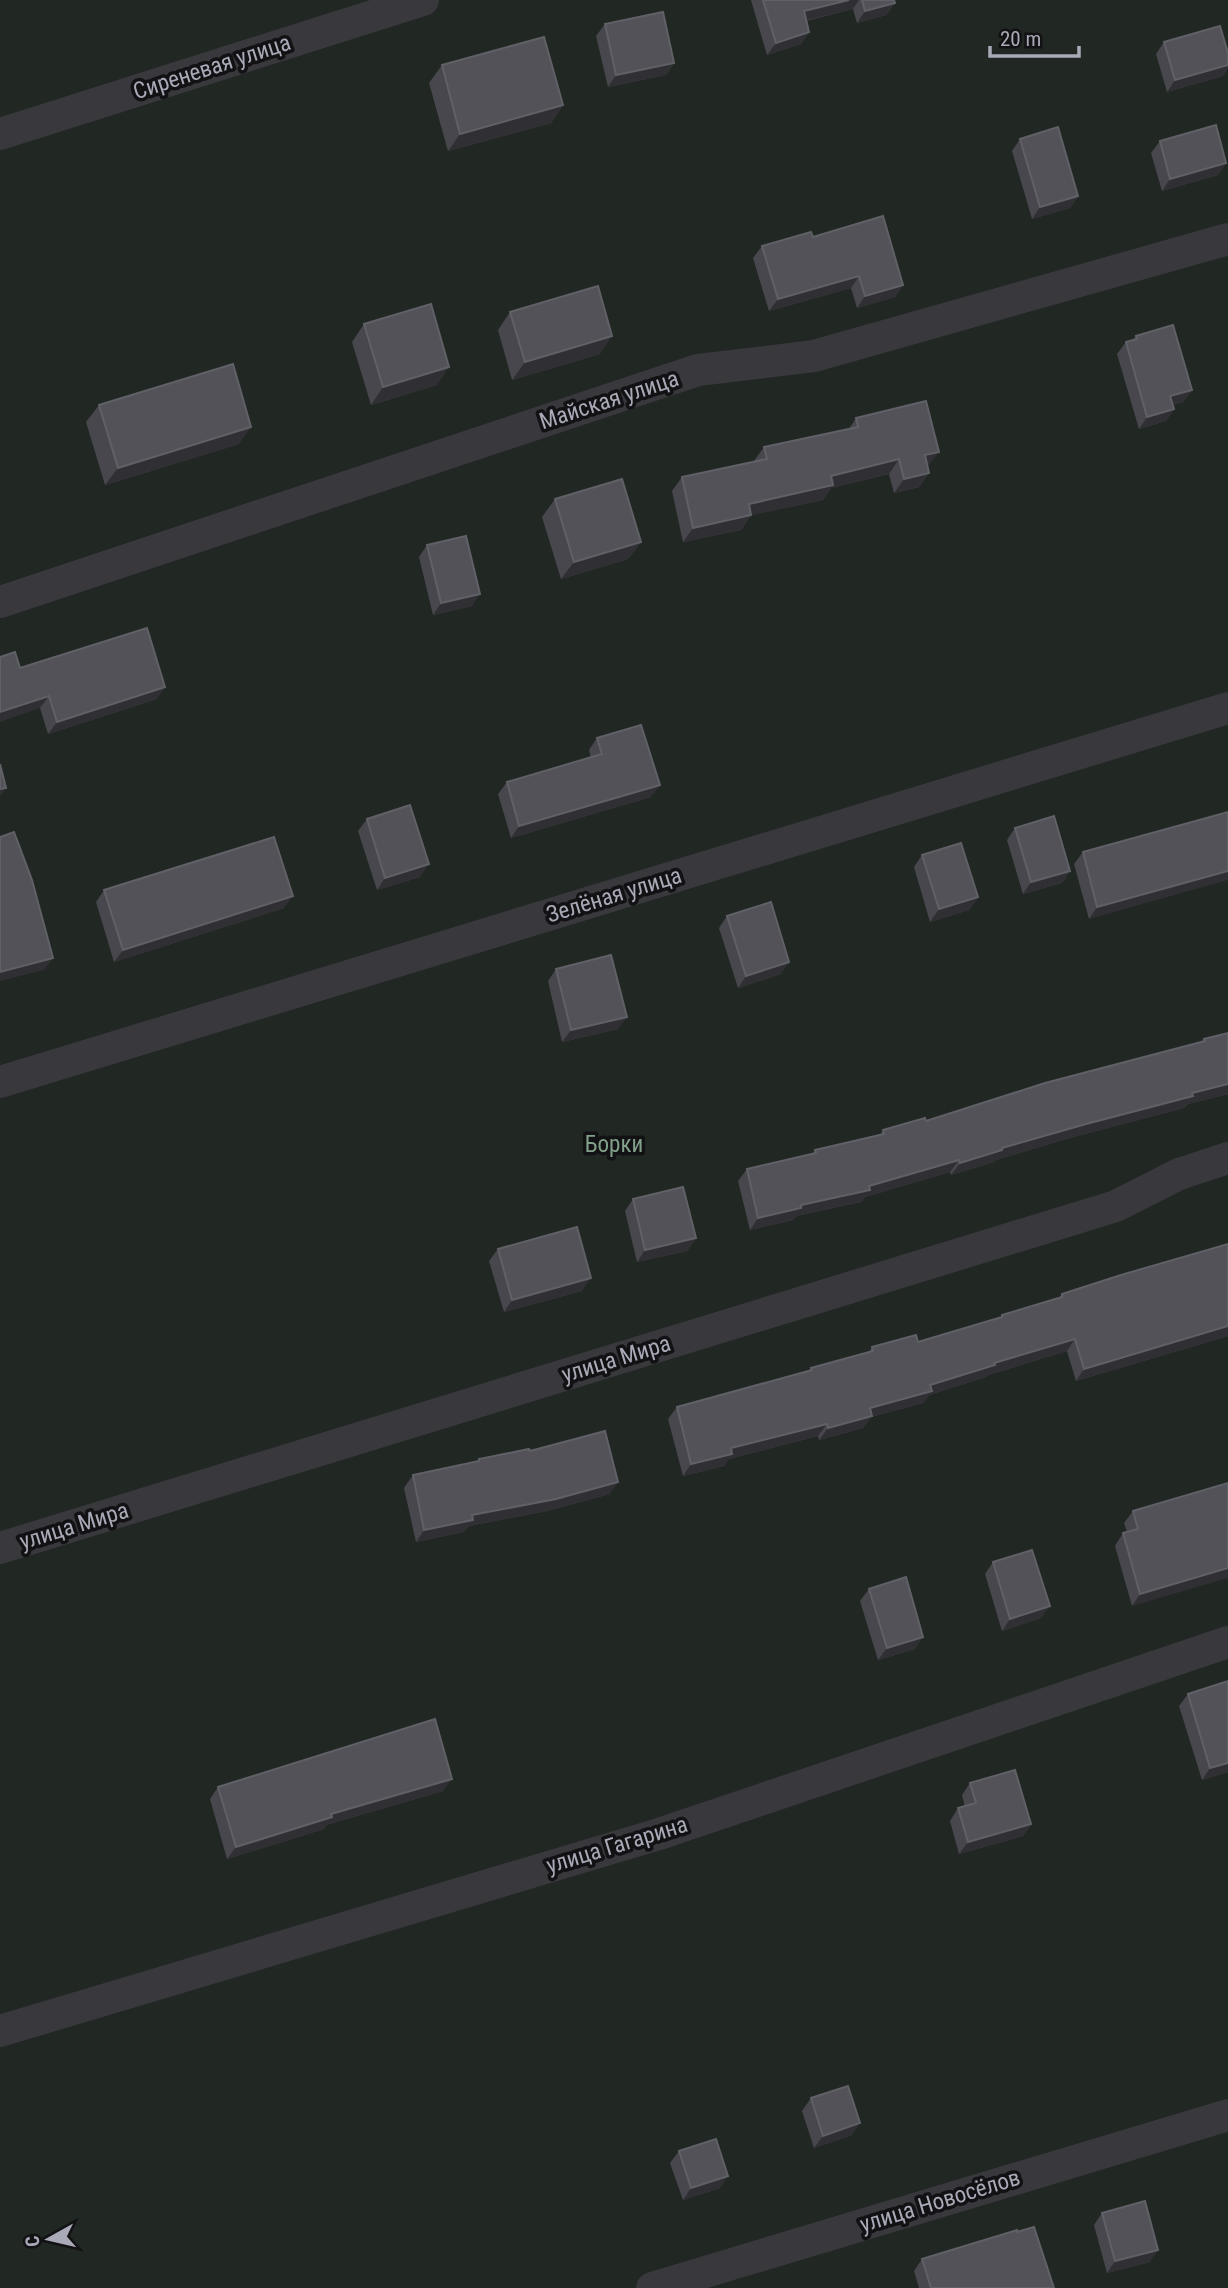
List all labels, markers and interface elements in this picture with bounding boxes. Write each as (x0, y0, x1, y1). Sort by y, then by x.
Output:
scale bar (990, 14, 1079, 58)
text: 20 m (1000, 27, 1041, 51)
street label: Сиреневая улица (130, 29, 294, 105)
street label: Майская улица (536, 365, 682, 435)
street label: Зелёная улица (543, 862, 685, 928)
park label: Борки (585, 1131, 643, 1158)
street label: улица Мира (558, 1330, 674, 1388)
street label: улица Мира (16, 1497, 132, 1555)
street label: улица Гагарина (543, 1811, 691, 1879)
street label: улица Новосёлов (857, 2164, 1023, 2238)
north arrow (14, 2204, 84, 2274)
text: С (20, 2234, 45, 2248)

